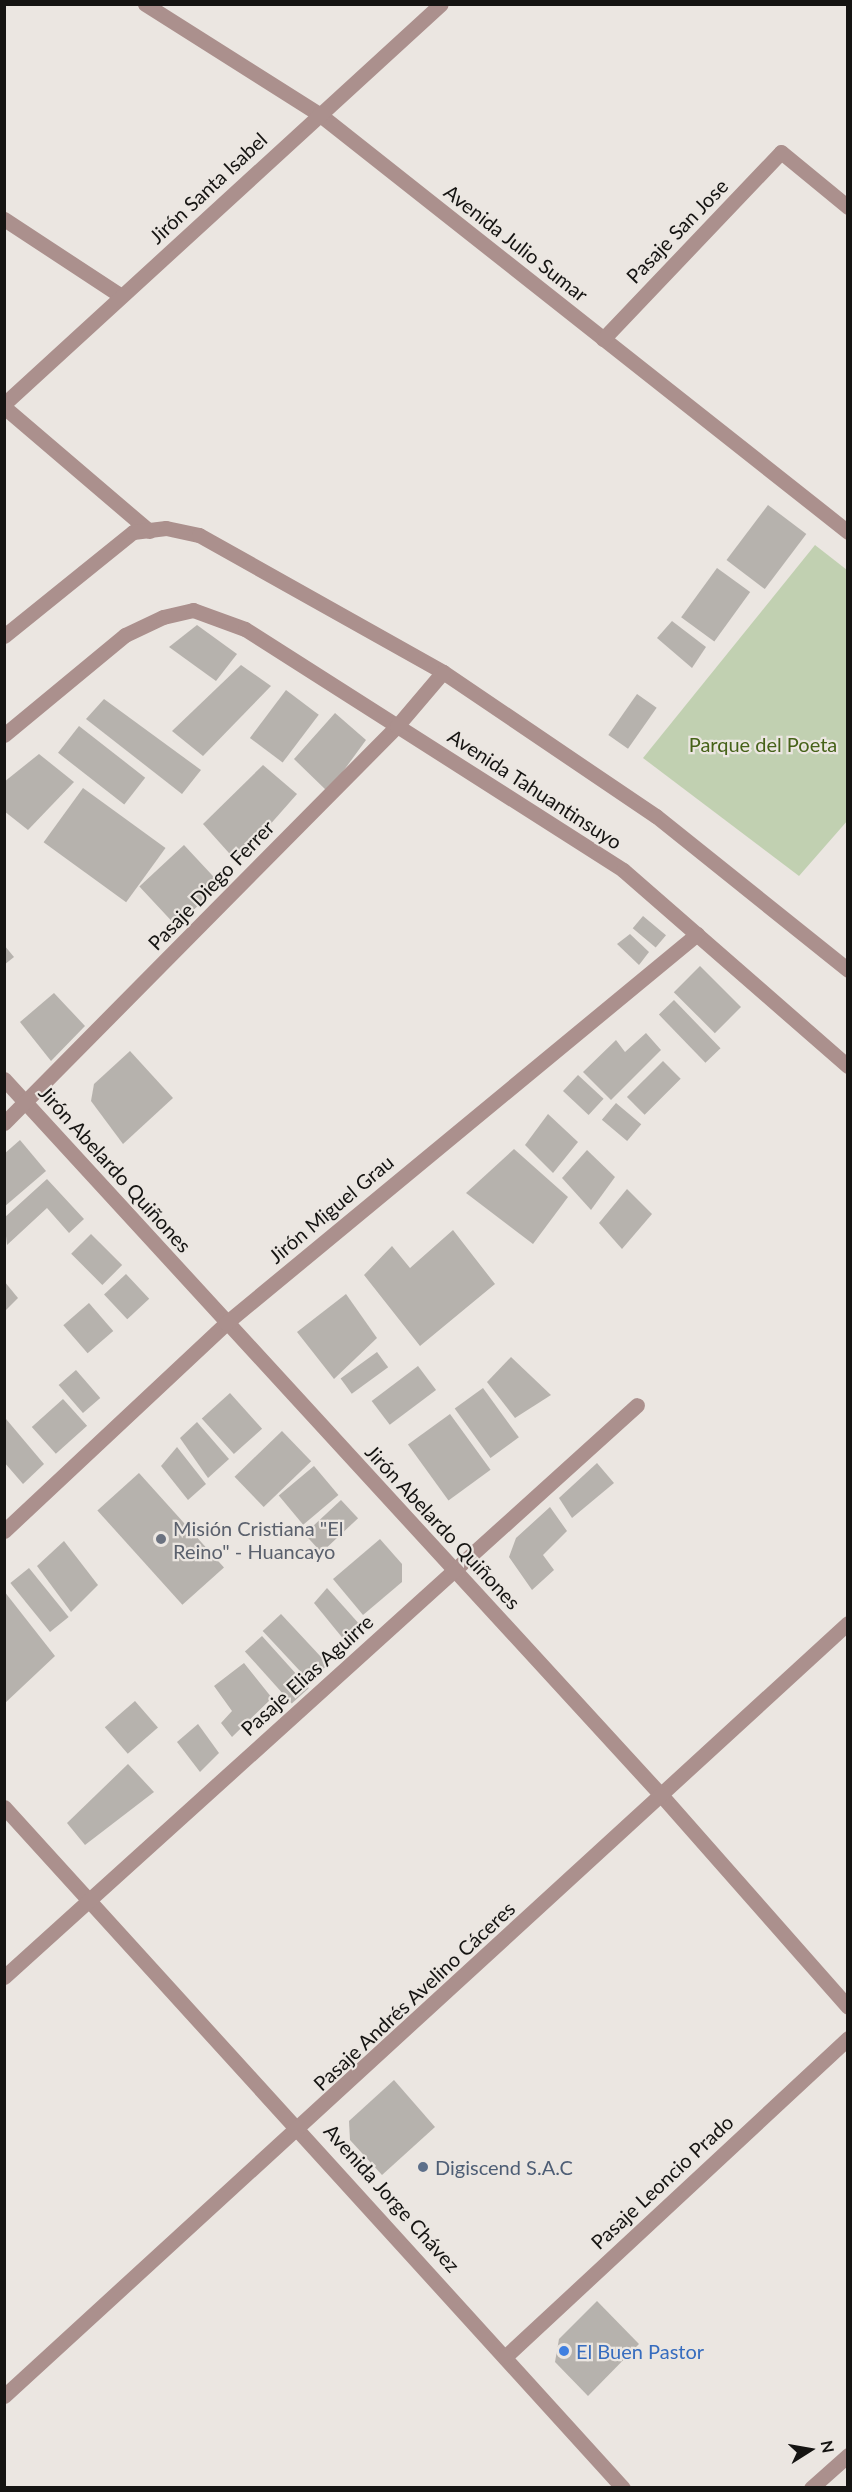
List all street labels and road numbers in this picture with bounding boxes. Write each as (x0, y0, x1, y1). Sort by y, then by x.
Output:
street label: Jirón Santa Isabel (144, 127, 272, 249)
street label: Pasaje San Jose (621, 174, 733, 288)
street label: Avenida Julio Sumar (439, 179, 593, 307)
street label: Avenida Tahuantinsuyo (443, 724, 627, 854)
street label: Pasaje Diego Ferrer (143, 815, 279, 955)
street label: Jirón Abelardo Quiñones (34, 1080, 196, 1258)
street label: Jirón Miguel Grau (264, 1150, 398, 1268)
street label: Jirón Abelardo Quiñones (360, 1440, 526, 1614)
street label: Pasaje Elias Aguirre (236, 1609, 378, 1741)
street label: Pasaje Andrés Avelino Cáceres (308, 1896, 520, 2096)
street label: Pasaje Leoncio Prado (586, 2110, 738, 2254)
street label: Avenida Jorge Chávez (319, 2119, 465, 2277)

